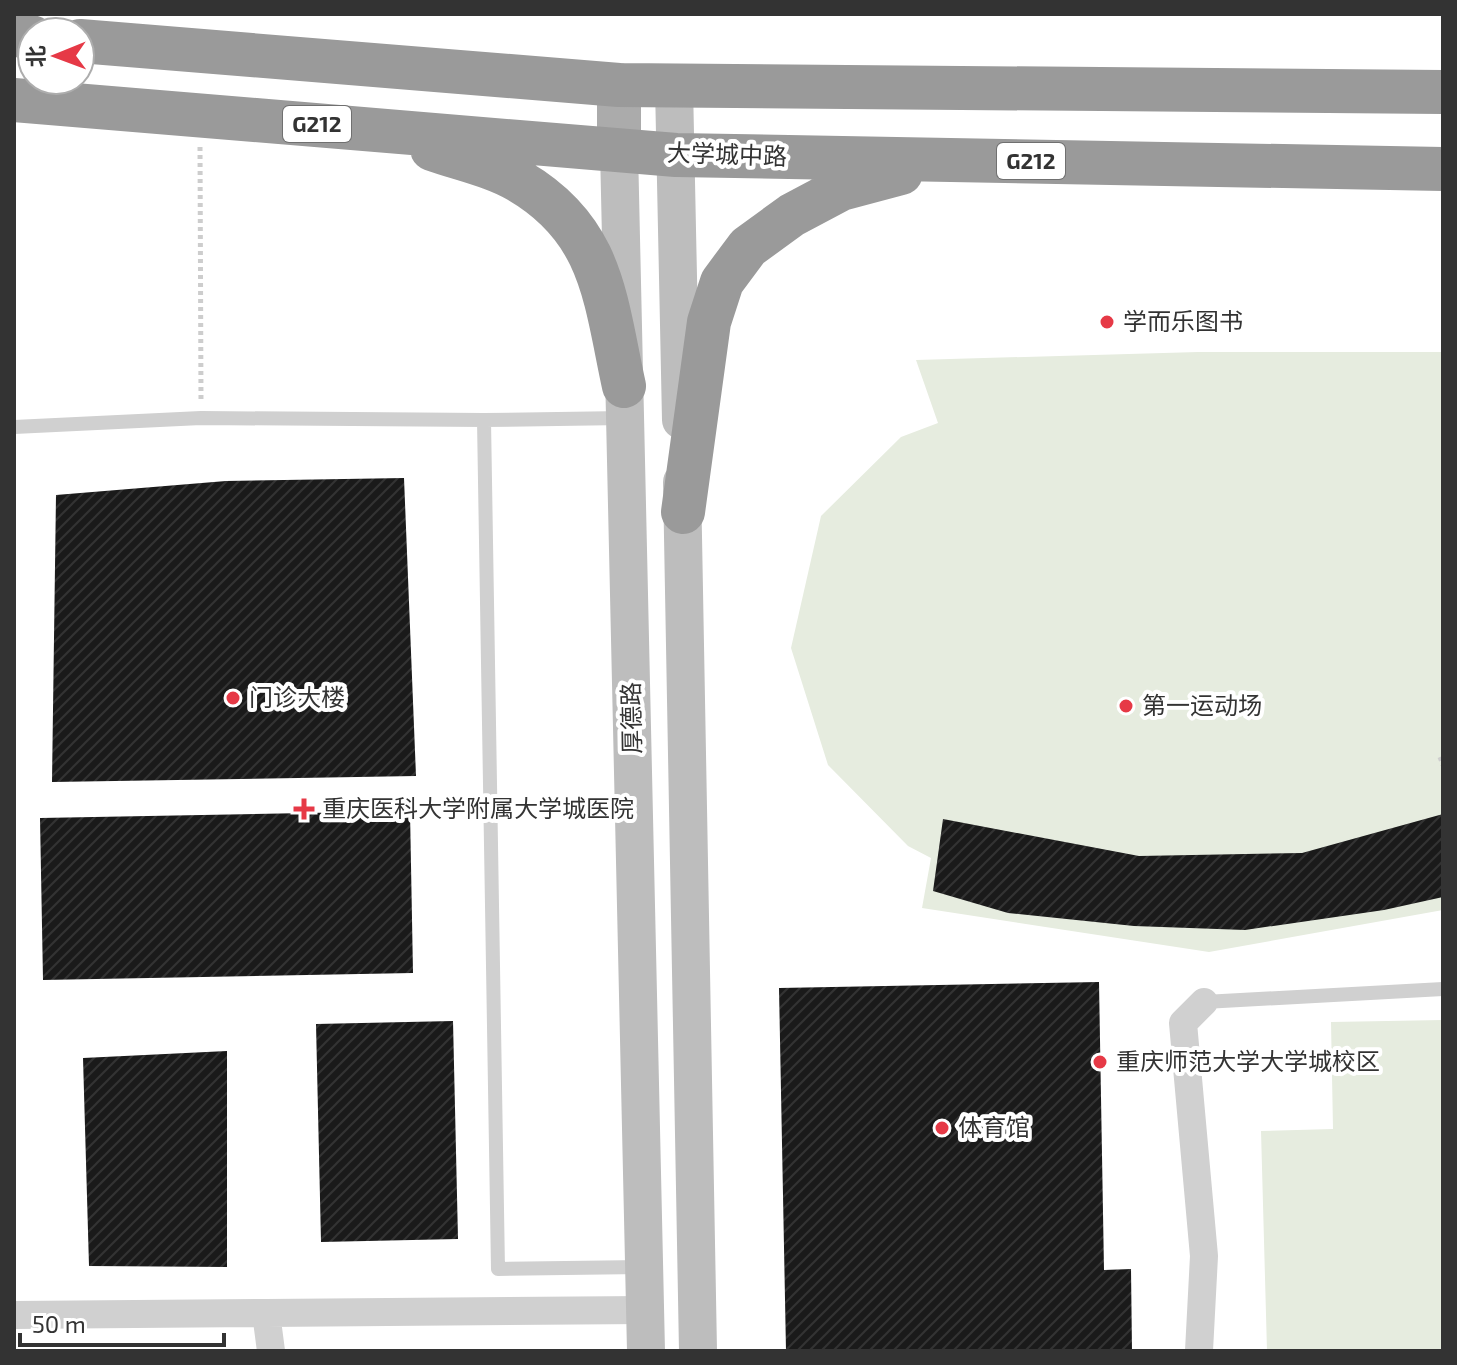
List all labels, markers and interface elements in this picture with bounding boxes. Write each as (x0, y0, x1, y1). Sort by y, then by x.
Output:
north arrow (16, 16, 96, 96)
text: 北 (22, 45, 48, 68)
road number: G212 (283, 106, 351, 142)
street label: 大学城中路 (667, 137, 788, 170)
road number: G212 (997, 143, 1065, 179)
place label: 学而乐图书 (1123, 306, 1243, 335)
marker: 学而乐图书 (1098, 313, 1116, 331)
place label: 门诊大楼 (249, 682, 345, 711)
street label: 厚德路 (615, 682, 646, 754)
marker: 门诊大楼 (224, 689, 242, 707)
place label: 第一运动场 (1142, 690, 1262, 719)
marker: 第一运动场 (1117, 697, 1135, 715)
place label: 重庆医科大学附属大学城医院 (322, 793, 634, 822)
marker: 重庆医科大学附属大学城医院 (293, 798, 315, 820)
place label: 重庆师范大学大学城校区 (1116, 1046, 1380, 1075)
marker: 重庆师范大学大学城校区 (1091, 1053, 1109, 1071)
place label: 体育馆 (958, 1112, 1030, 1141)
marker: 体育馆 (933, 1119, 951, 1137)
scale bar (20, 1297, 224, 1347)
text: 50 m (32, 1309, 86, 1338)

